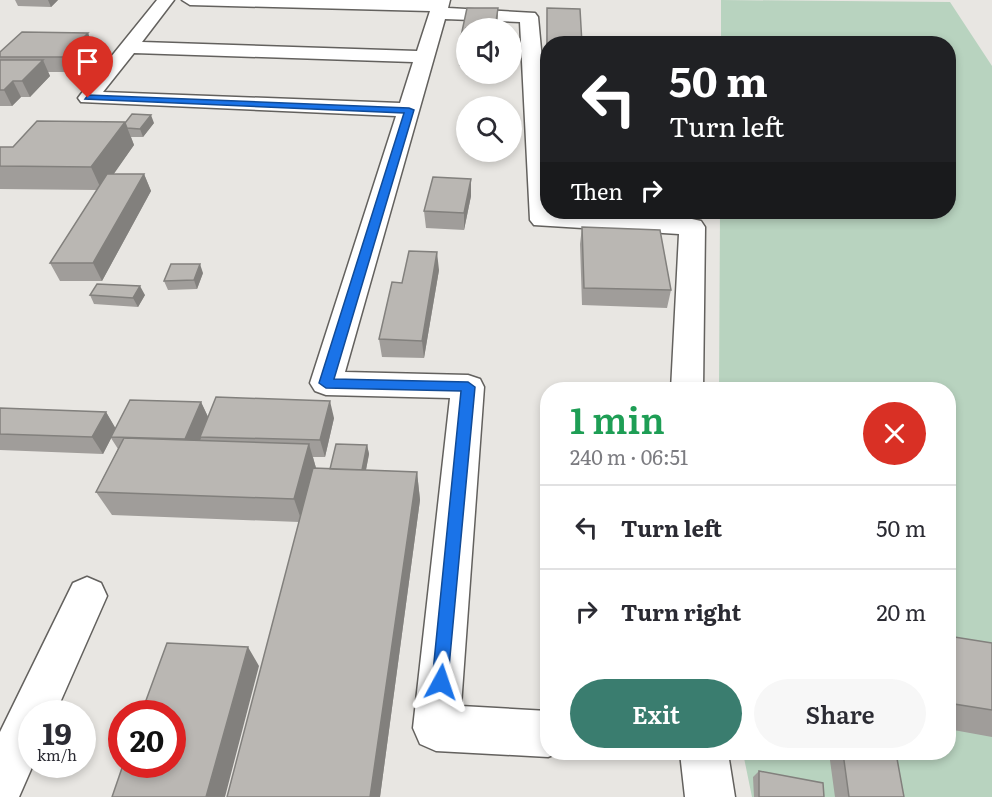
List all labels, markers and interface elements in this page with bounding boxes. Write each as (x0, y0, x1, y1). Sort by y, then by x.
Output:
map controls (456, 18, 522, 162)
button: sound (456, 18, 522, 84)
pin (62, 36, 113, 98)
icon: arrive (71, 45, 104, 78)
text: 50 m (669, 48, 768, 110)
icon: left (570, 60, 648, 138)
button: search (456, 96, 522, 162)
text: Turn left (669, 105, 784, 145)
text: Then (570, 174, 623, 207)
icon: right (635, 174, 668, 207)
text: 1 min (570, 392, 665, 445)
button: close (863, 402, 926, 465)
text: 240 m · 06:51 (570, 441, 688, 471)
icon: left (570, 511, 603, 544)
text: Turn left (621, 511, 722, 544)
text: 50 m (876, 511, 926, 544)
icon: right (570, 595, 603, 628)
text: Turn right (621, 595, 741, 628)
text: 20 m (876, 595, 926, 628)
position arrow (409, 650, 473, 714)
button: Exit (570, 679, 742, 748)
button: Share (754, 679, 926, 748)
speed limit sign: 20 (108, 700, 186, 778)
text: 19 (42, 710, 72, 754)
text: km/h (37, 743, 77, 766)

